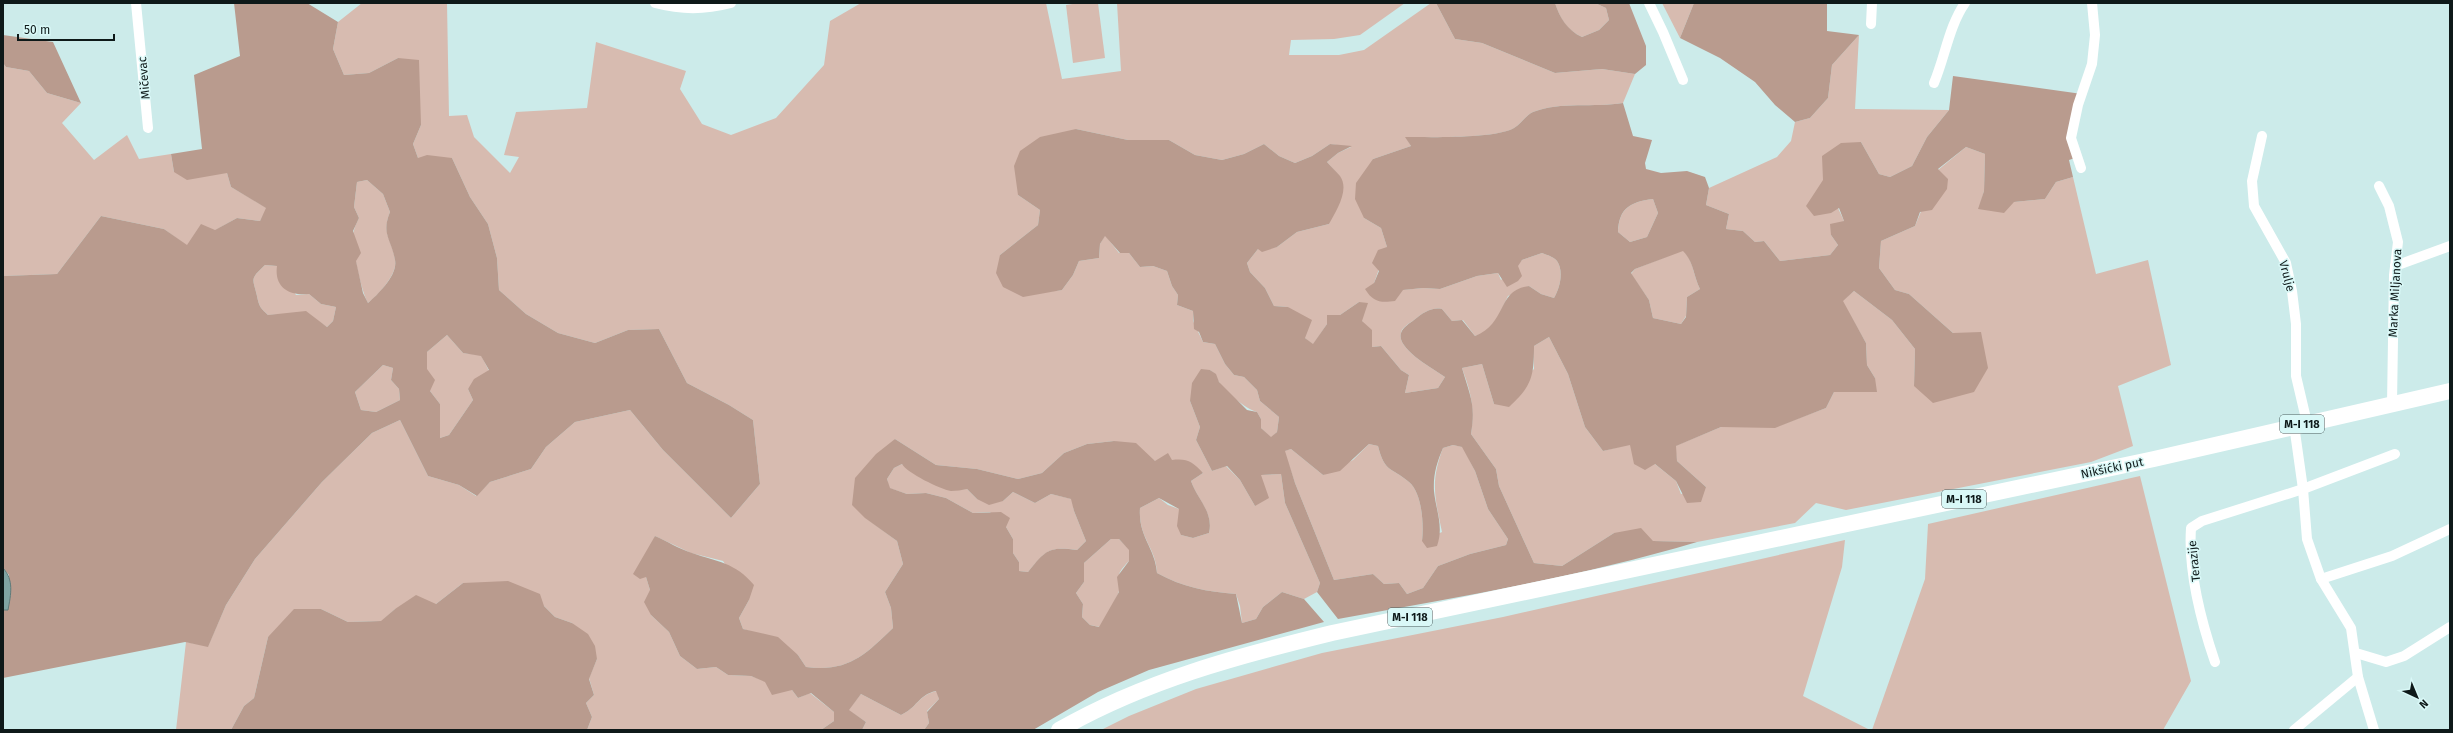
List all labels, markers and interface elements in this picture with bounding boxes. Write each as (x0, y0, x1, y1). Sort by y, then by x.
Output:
scale bar (18, 16, 114, 42)
text: 50 m (24, 23, 50, 37)
street label: Mičevac (135, 56, 153, 100)
street label: Marka Miljanova (2386, 248, 2404, 338)
street label: Vrulje (2276, 259, 2298, 293)
road number: M-I 118 (2280, 415, 2324, 433)
street label: Nikšićki put (2079, 454, 2145, 481)
road number: M-I 118 (1942, 490, 1986, 508)
street label: Terazije (2185, 540, 2203, 582)
road number: M-I 118 (1388, 608, 1432, 626)
north arrow (2397, 677, 2437, 717)
text: N (2416, 697, 2431, 711)

